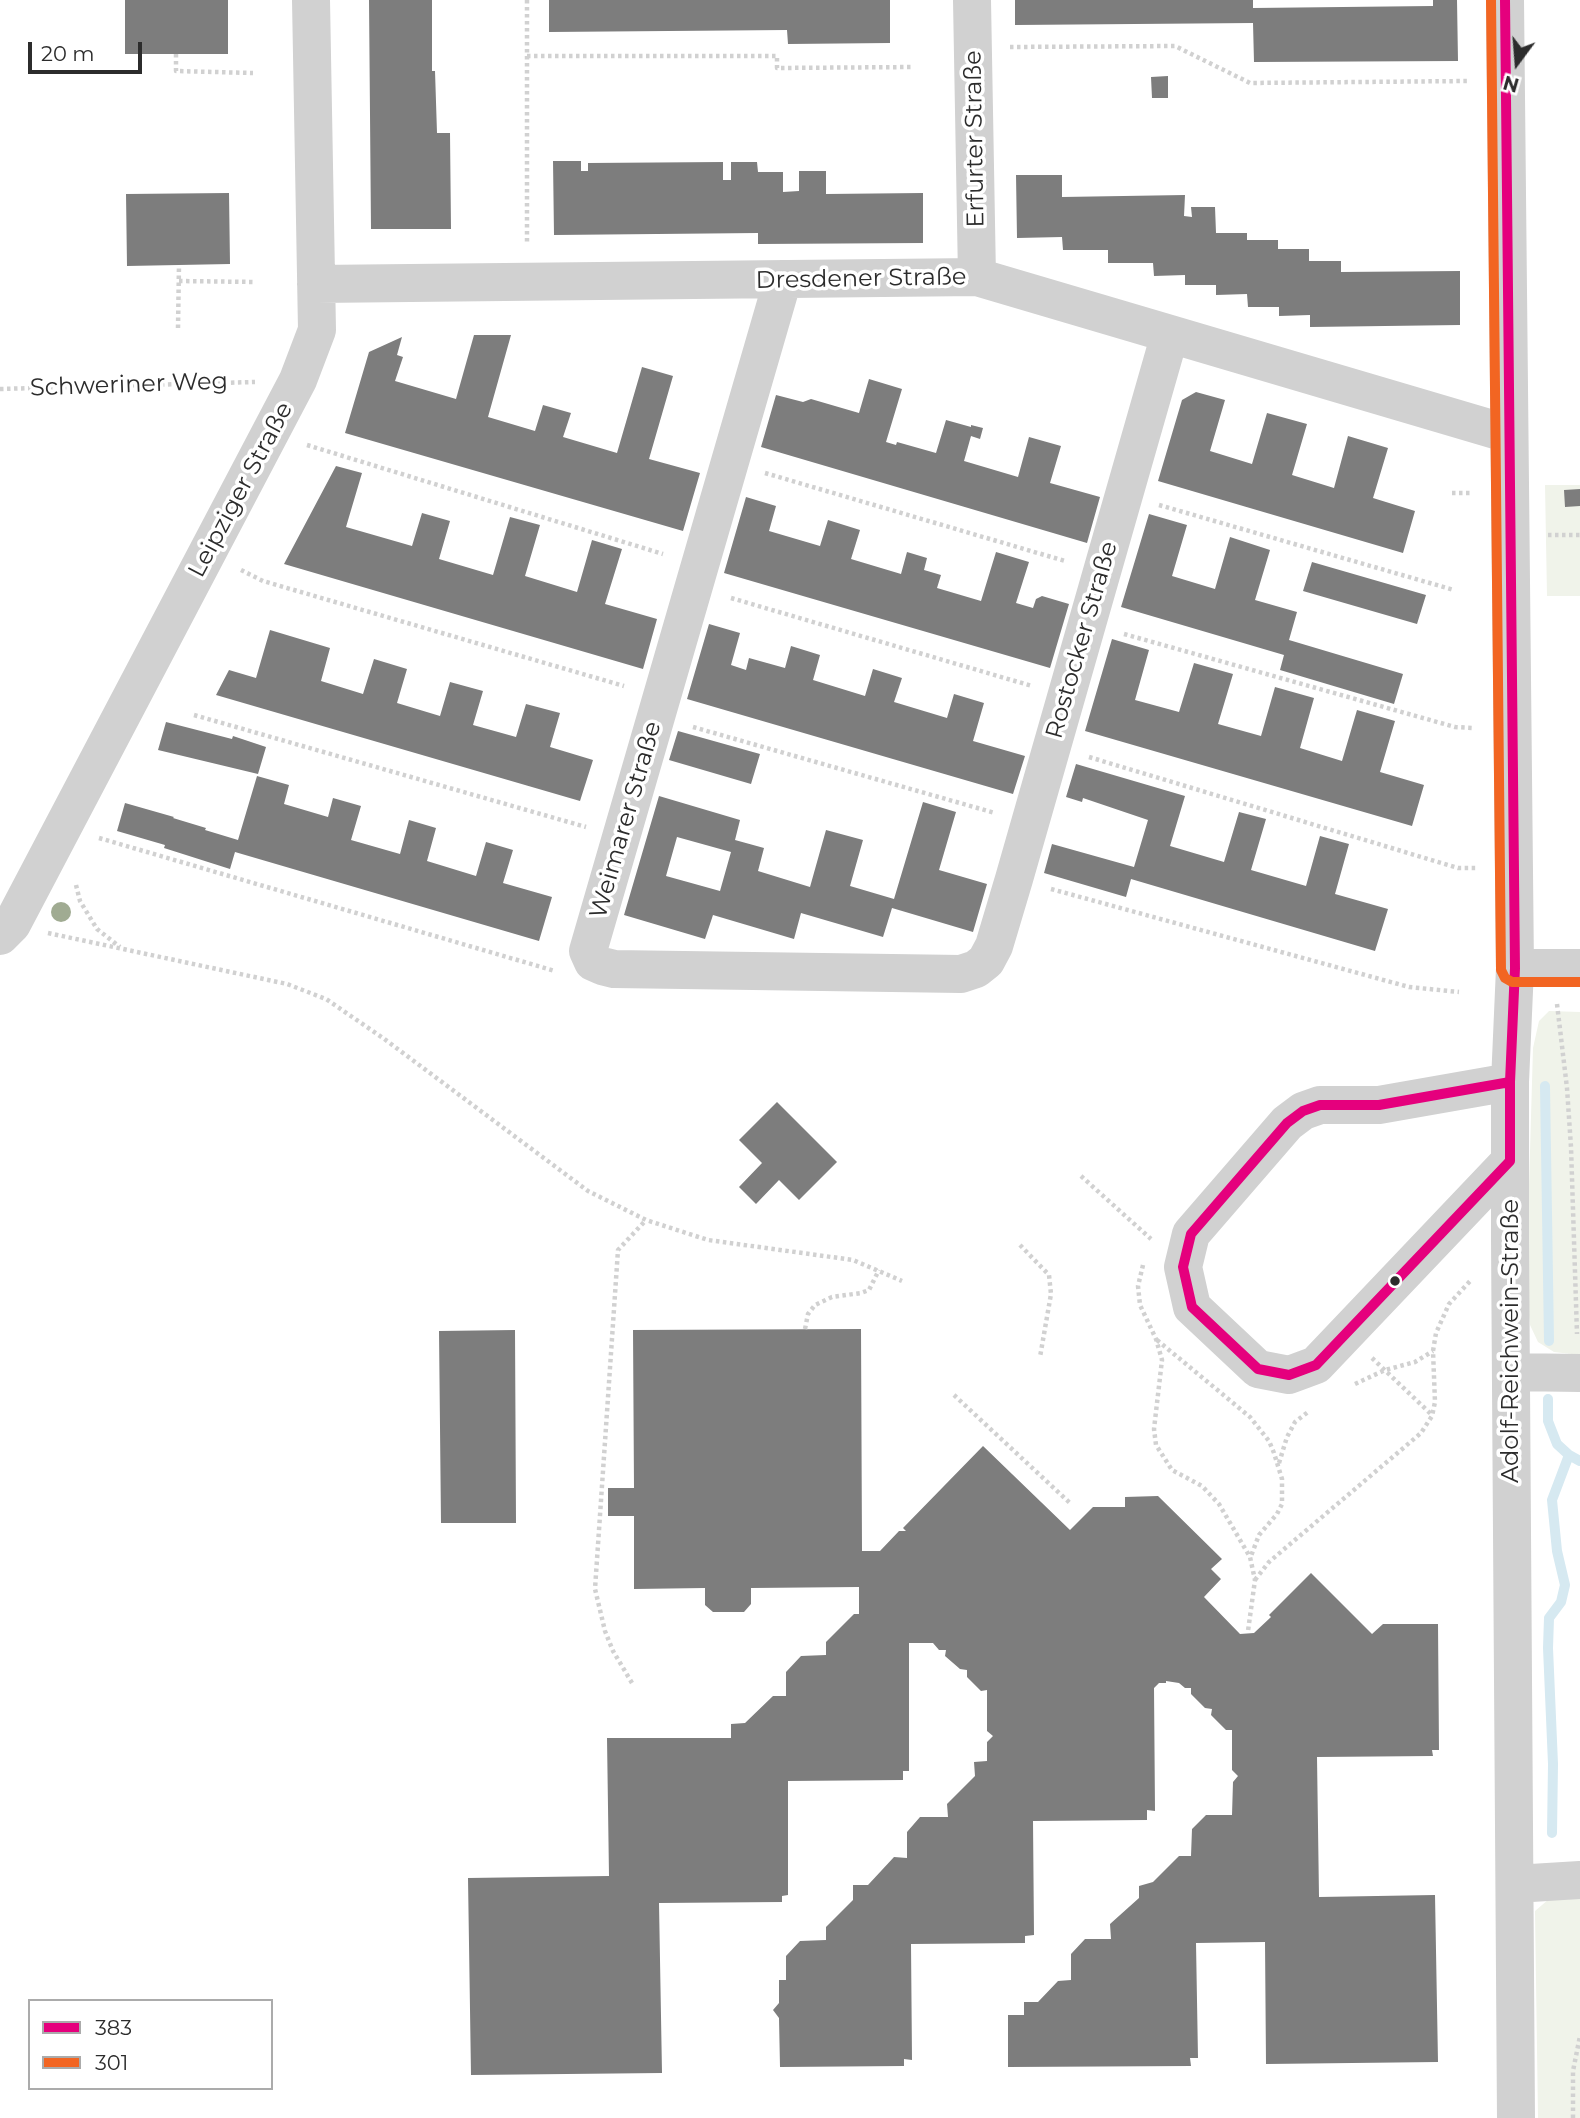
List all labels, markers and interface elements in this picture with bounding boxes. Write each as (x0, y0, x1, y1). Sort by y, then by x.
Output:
scale bar (32, 28, 145, 72)
north arrow (1482, 28, 1552, 98)
text: 20 m (41, 41, 95, 66)
street label: Erfurter Straße (959, 50, 991, 228)
text: N (1501, 70, 1522, 97)
street label: Dresdener Straße (755, 263, 967, 295)
street label: Schweriner Weg (30, 367, 228, 403)
street label: Leipziger Straße (183, 397, 299, 583)
street label: Rostocker Straße (1040, 538, 1124, 742)
street label: Weimarer Straße (584, 718, 668, 922)
street label: Adolf-Reichwein-Straße (1497, 1199, 1525, 1483)
unlabelled marker (1388, 1274, 1402, 1288)
legend (28, 1999, 273, 2090)
text: 383 (95, 2015, 132, 2040)
text: 301 (95, 2050, 128, 2075)

